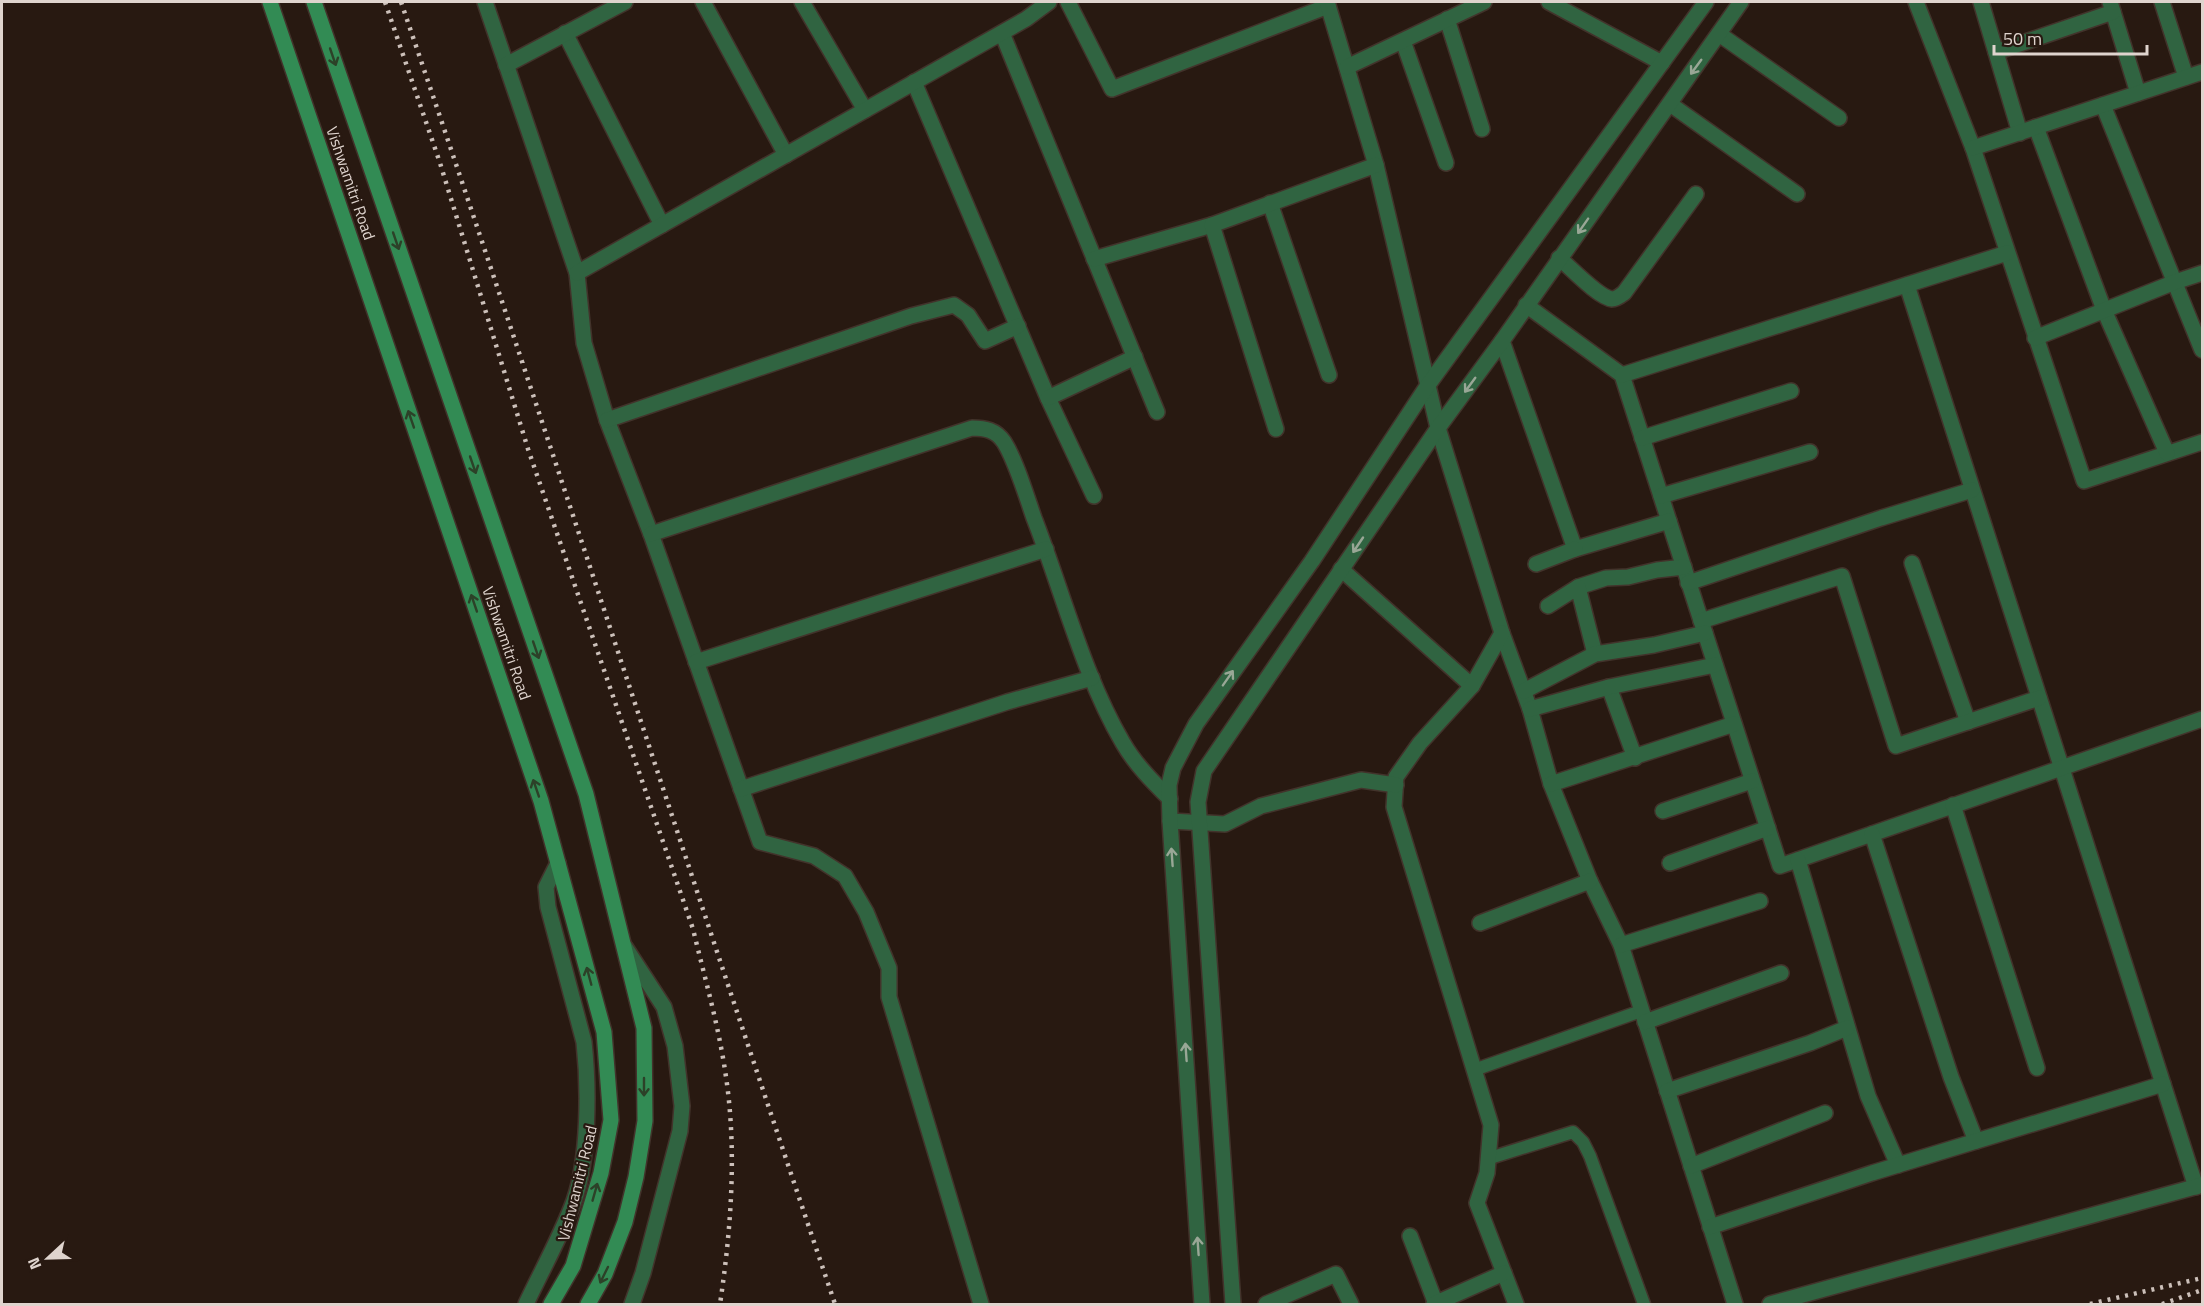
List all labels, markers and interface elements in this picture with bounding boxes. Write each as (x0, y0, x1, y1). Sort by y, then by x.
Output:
scale bar (1994, 18, 2147, 56)
text: 50 m (2003, 25, 2042, 52)
one-way arrow (328, 47, 339, 66)
one-way arrow (1690, 58, 1702, 75)
street label: Vishwamitri Road (320, 123, 382, 243)
one-way arrow (1576, 217, 1589, 233)
one-way arrow (392, 231, 403, 250)
one-way arrow (1464, 377, 1477, 393)
one-way arrow (405, 410, 416, 428)
one-way arrow (468, 456, 479, 475)
one-way arrow (1352, 536, 1364, 552)
street label: Vishwamitri Road (476, 583, 538, 703)
one-way arrow (468, 594, 479, 613)
one-way arrow (532, 640, 543, 659)
one-way arrow (1222, 671, 1234, 687)
one-way arrow (530, 779, 541, 798)
one-way arrow (1167, 847, 1178, 867)
one-way arrow (583, 967, 594, 986)
one-way arrow (1180, 1042, 1191, 1062)
one-way arrow (638, 1076, 650, 1096)
street label: Vishwamitri Road (551, 1123, 603, 1243)
one-way arrow (590, 1183, 601, 1202)
north arrow (18, 1228, 78, 1288)
one-way arrow (1193, 1237, 1204, 1257)
text: N (21, 1254, 47, 1273)
one-way arrow (597, 1266, 609, 1284)

